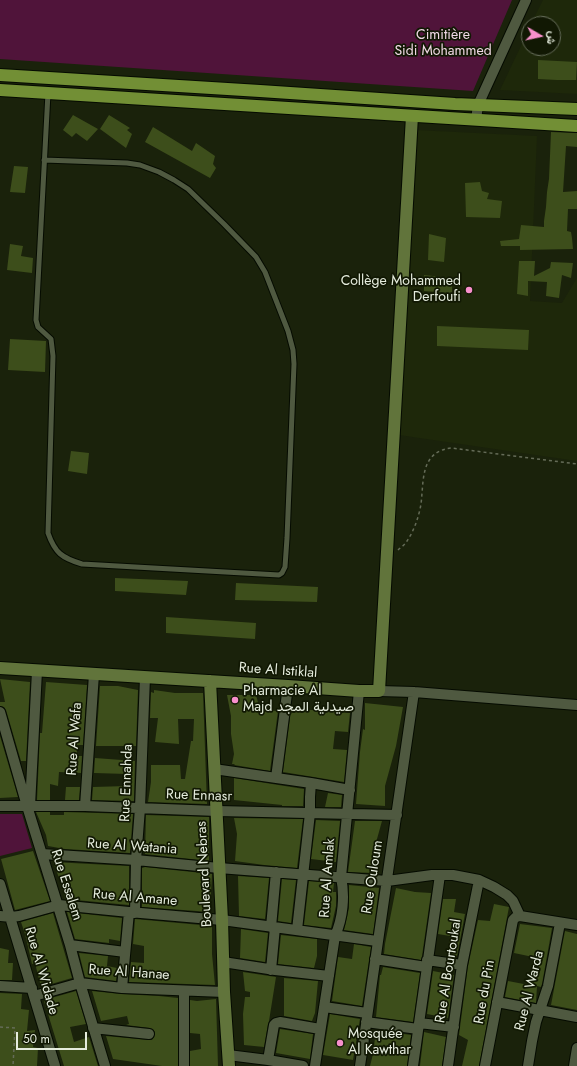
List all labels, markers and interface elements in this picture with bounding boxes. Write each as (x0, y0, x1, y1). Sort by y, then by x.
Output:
north arrow (521, 16, 561, 56)
park label: Cimitière Sidi Mohammed (394, 28, 492, 60)
text: ش (543, 30, 561, 46)
place label: Collège Mohammed Derfoufi (341, 274, 461, 306)
marker: Collège Mohammed Derfoufi (464, 285, 474, 295)
street label: Rue Al Istiklal (238, 660, 318, 682)
place label: Pharmacie Al Majd صيدلية المجد (243, 684, 354, 716)
marker: Pharmacie Al Majd صيدلية المجد (230, 695, 240, 705)
street label: Rue Al Wafa (64, 702, 86, 776)
street label: Rue Ennahda (117, 744, 137, 822)
street label: Rue Ennasr (166, 786, 232, 806)
street label: Boulevard Nebras (194, 821, 216, 927)
street label: Rue Al Watania (86, 835, 178, 859)
street label: Rue Al Amlak (317, 838, 339, 918)
street label: Rue Ouloum (359, 839, 387, 915)
street label: Rue Essalem (47, 847, 85, 923)
street label: Rue Al Amane (92, 886, 178, 910)
street label: Rue Al Bourtoukal (432, 918, 466, 1024)
street label: Rue Al Widade (20, 925, 62, 1017)
street label: Rue Al Warda (512, 949, 548, 1033)
street label: Rue du Pin (471, 959, 499, 1025)
street label: Rue Al Hanae (88, 962, 170, 984)
scale bar (18, 1024, 89, 1050)
place label: Mosquée Al Kawthar (348, 1027, 411, 1060)
text: 50 m (23, 1030, 50, 1048)
marker: Mosquée Al Kawthar (335, 1038, 345, 1048)

